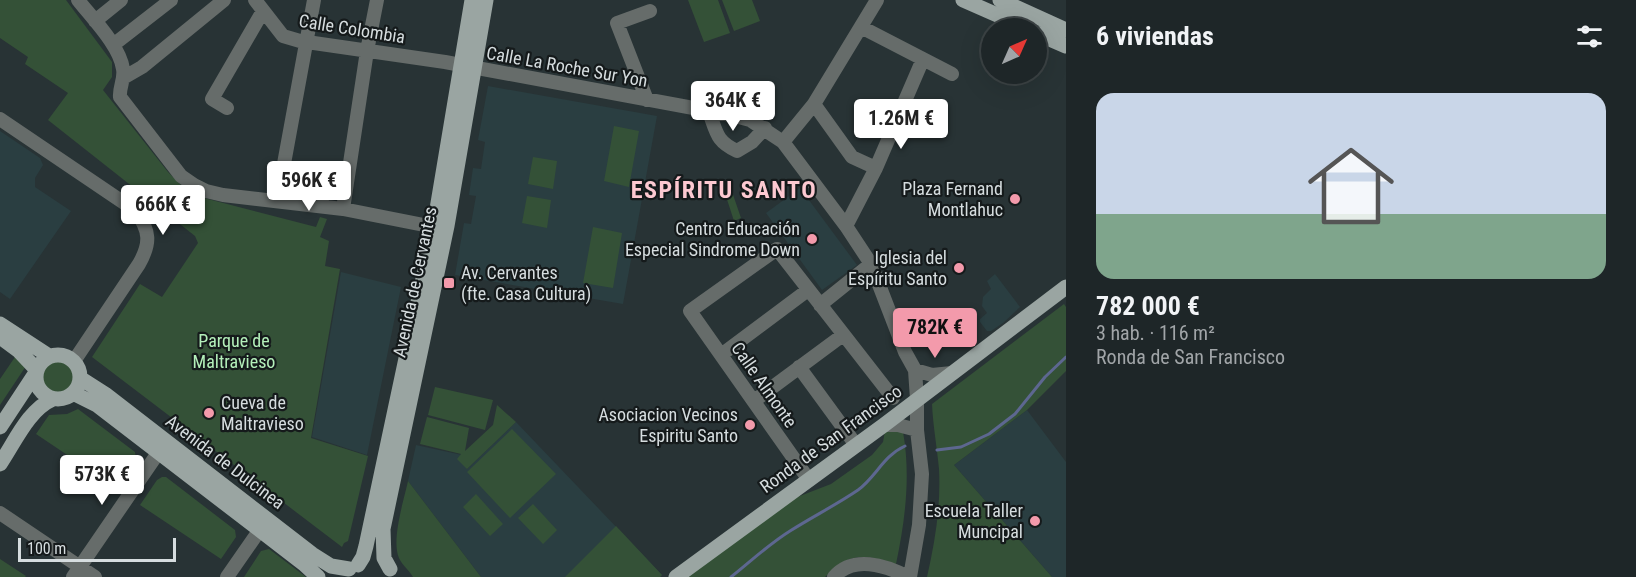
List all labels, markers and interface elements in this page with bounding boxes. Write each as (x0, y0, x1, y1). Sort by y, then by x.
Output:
street label: Calle Colombia (297, 10, 407, 47)
north arrow (981, 18, 1047, 84)
map controls (981, 18, 1047, 84)
icon: filters (1573, 20, 1606, 53)
text: 6 viviendas (1096, 21, 1214, 51)
street label: Calle La Roche Sur Yon (485, 42, 649, 91)
pin: 364K € (684, 81, 782, 132)
text: 364K € (705, 88, 761, 112)
pin: 1.26M € (846, 99, 956, 150)
text: 1.26M € (868, 106, 934, 130)
icon: home (1297, 132, 1405, 240)
pin: 596K € (260, 161, 358, 212)
text: 596K € (281, 168, 337, 192)
district label: ESPÍRITU SANTO (631, 176, 817, 204)
place label: Plaza Fernand Montlahuc (902, 178, 1003, 220)
pin: 666K € (114, 185, 212, 236)
text: 666K € (135, 192, 191, 216)
marker: Plaza Fernand Montlahuc (1008, 192, 1022, 206)
street label: Avenida de Cervantes (388, 205, 441, 359)
place label: Centro Educación Especial Sindrome Down (625, 218, 800, 260)
marker: Centro Educación Especial Sindrome Down (805, 232, 819, 246)
place label: Iglesia del Espíritu Santo (848, 247, 947, 289)
marker: Iglesia del Espíritu Santo (952, 261, 966, 275)
place label: Av. Cervantes (fte. Casa Cultura) (461, 262, 591, 305)
marker: Av. Cervantes (fte. Casa Cultura) (442, 276, 456, 290)
text: 782 000 € (1096, 291, 1200, 321)
pin: 782K € (886, 308, 984, 359)
text: 782K € (907, 315, 963, 339)
text: 3 hab. · 116 m² (1096, 321, 1215, 345)
park label: Parque de Maltravieso (193, 330, 275, 372)
street label: Calle Almonte (727, 338, 801, 431)
text: Ronda de San Francisco (1096, 345, 1285, 369)
street label: Ronda de San Francisco (756, 380, 906, 497)
place label: Cueva de Maltravieso (221, 392, 304, 434)
place label: Asociacion Vecinos Espiritu Santo (598, 404, 738, 446)
marker: Cueva de Maltravieso (202, 406, 216, 420)
street label: Avenida de Dulcinea (162, 410, 289, 513)
marker: Asociacion Vecinos Espiritu Santo (743, 418, 757, 432)
pin: 573K € (53, 455, 151, 506)
text: 573K € (74, 462, 130, 486)
place label: Escuela Taller Muncipal (925, 500, 1024, 542)
marker: Escuela Taller Muncipal (1028, 514, 1042, 528)
scale bar (18, 535, 176, 562)
text: 100 m (27, 539, 66, 558)

